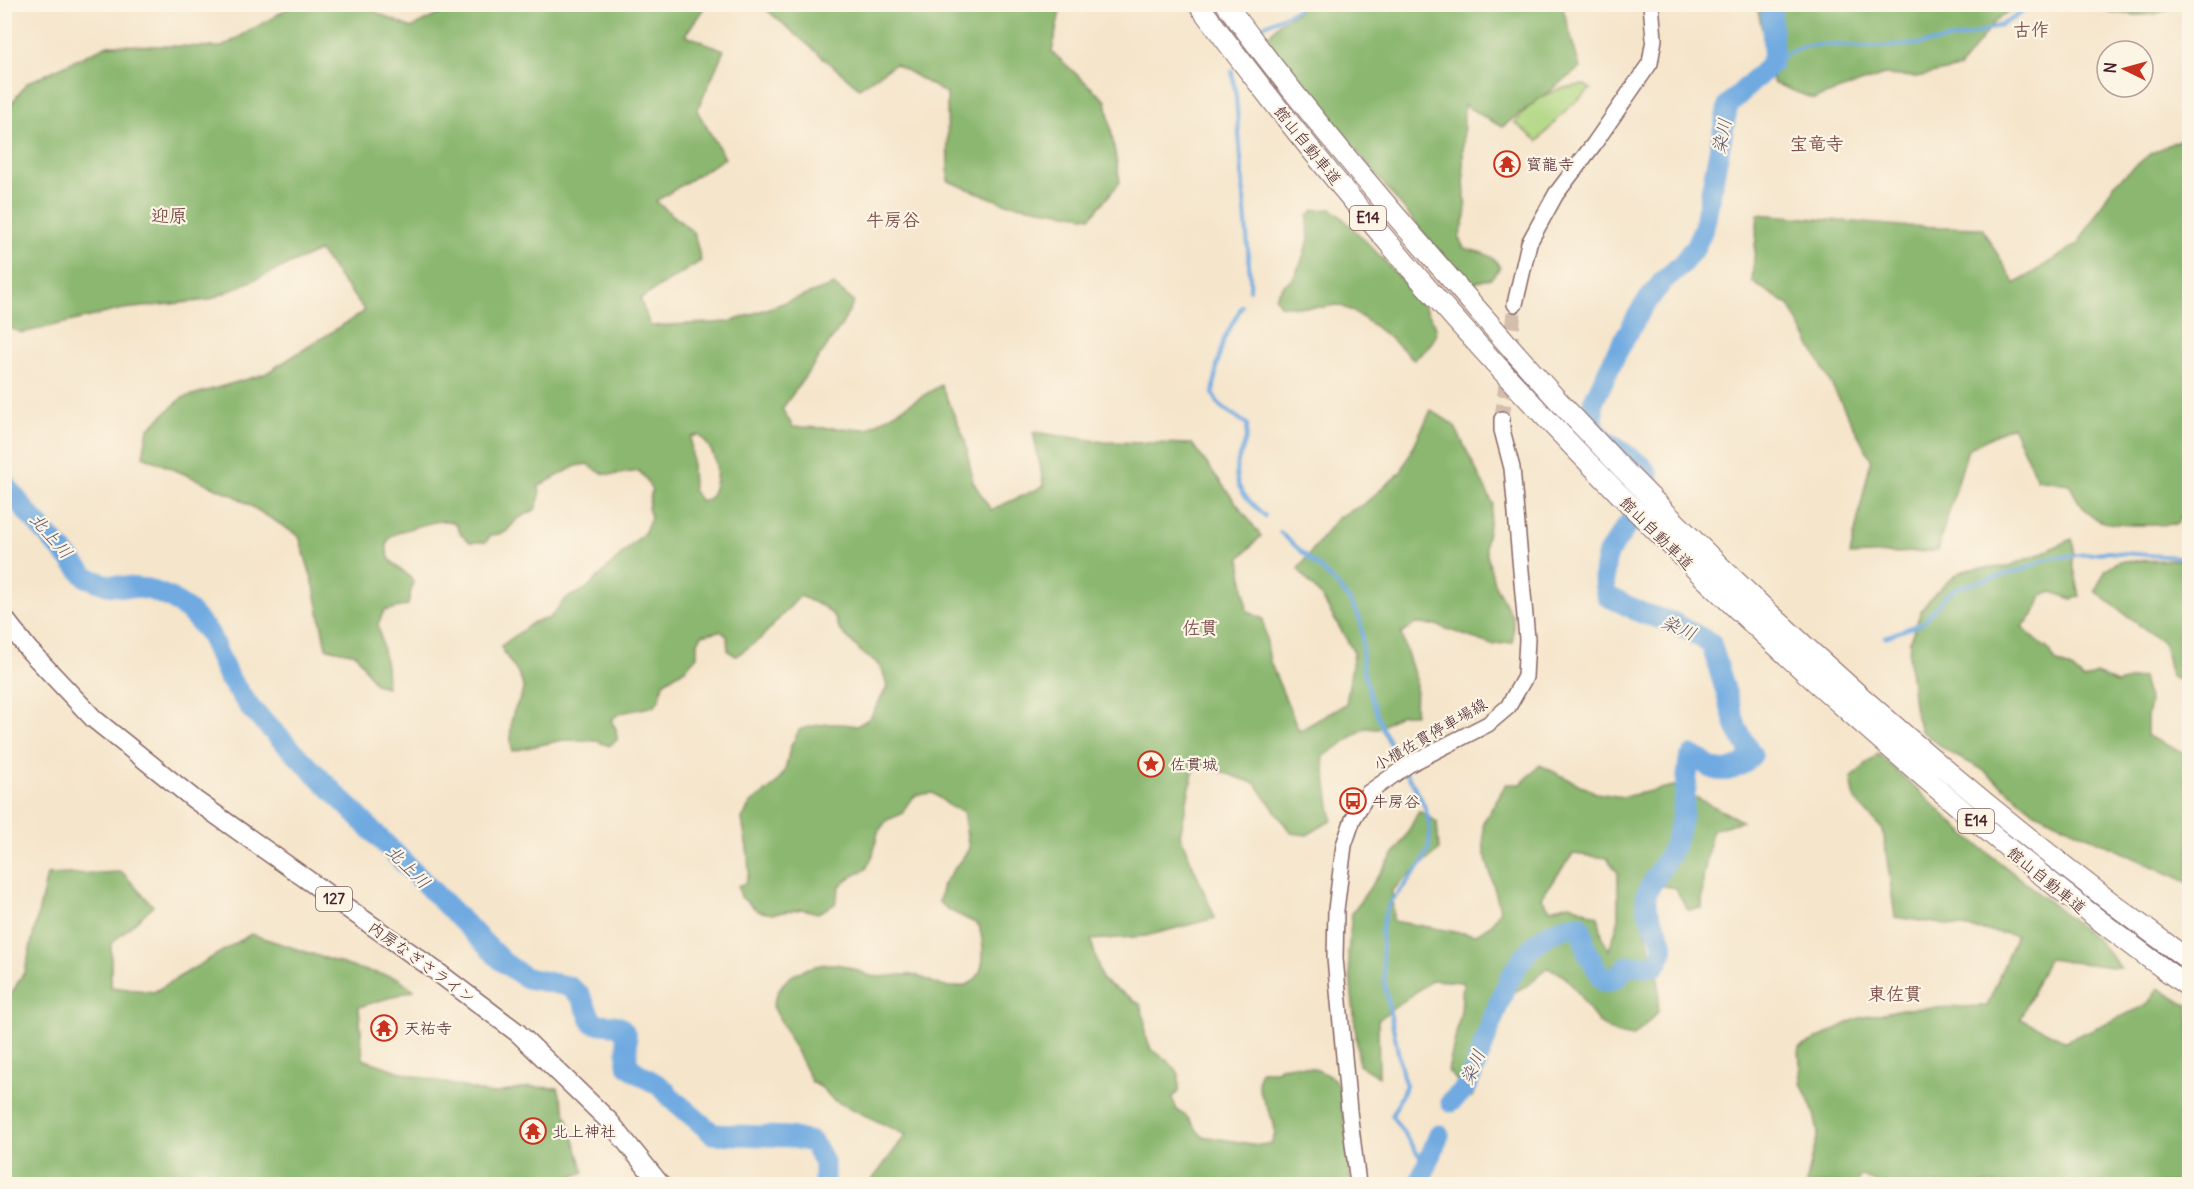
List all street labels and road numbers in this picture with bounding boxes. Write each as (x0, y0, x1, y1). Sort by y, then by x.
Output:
street label: 館山自動車道 (1270, 101, 1346, 189)
road number: E14 (1350, 206, 1386, 230)
street label: 館山自動車道 (1616, 492, 1698, 574)
street label: 小櫃佐貫停車場線 (1370, 693, 1490, 775)
road number: E14 (1958, 809, 1994, 833)
street label: 館山自動車道 (2003, 842, 2091, 918)
road number: 127 (316, 887, 352, 911)
street label: 内房なぎさライン (365, 916, 479, 1008)

